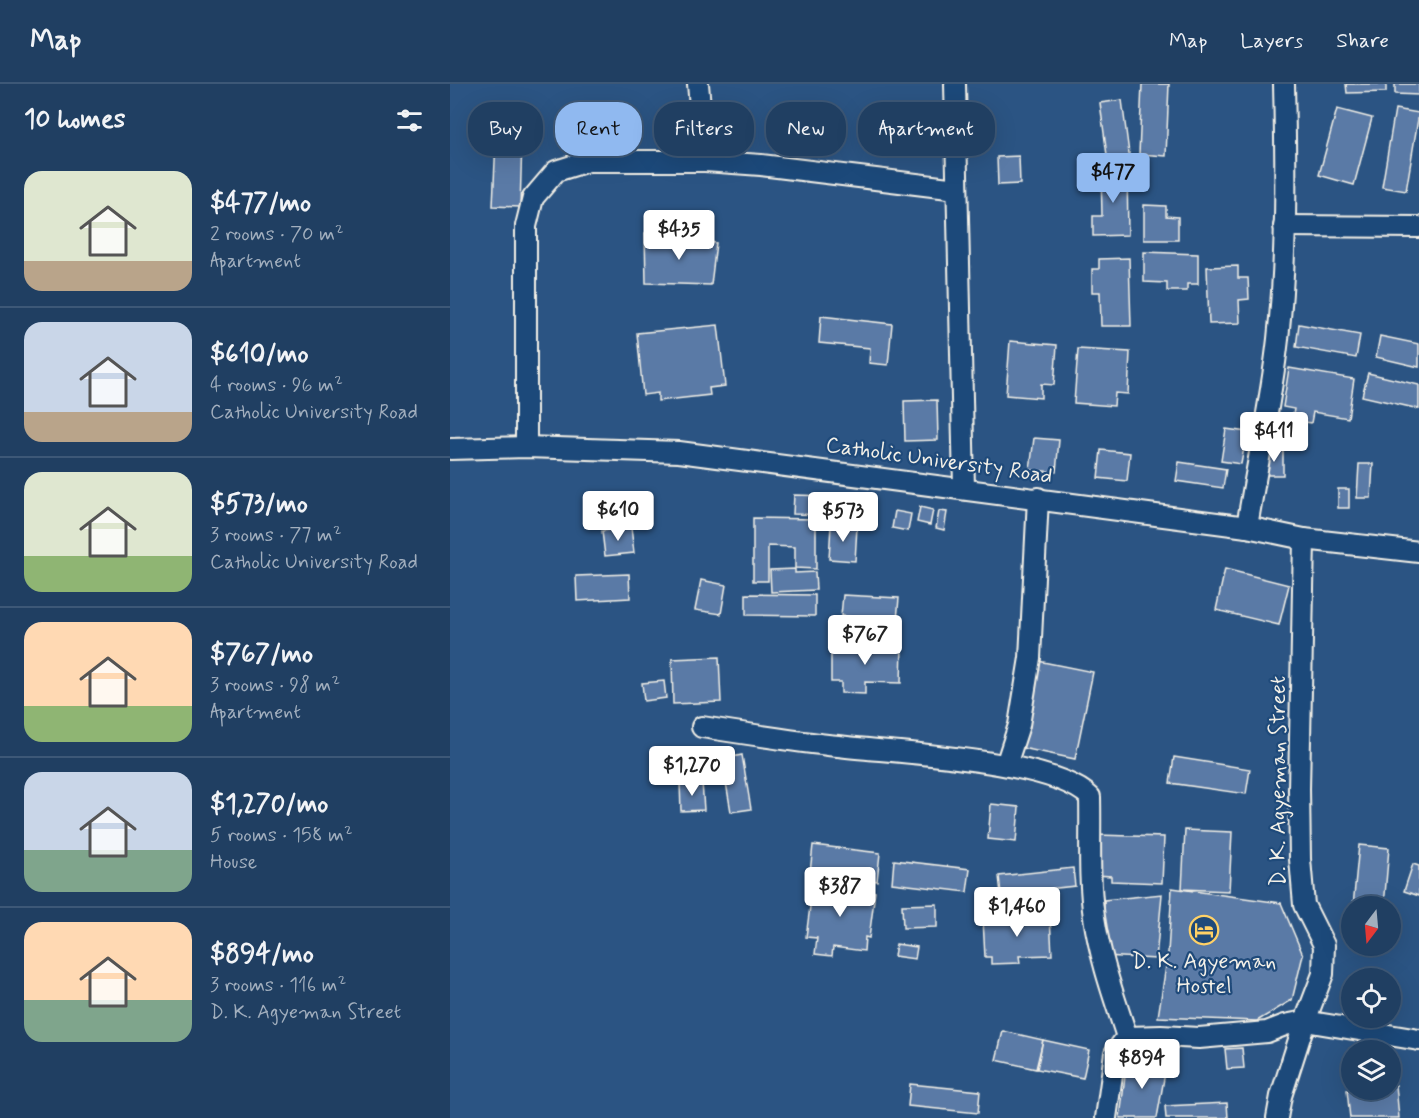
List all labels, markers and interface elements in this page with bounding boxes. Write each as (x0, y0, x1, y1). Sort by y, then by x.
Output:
text: Map (30, 23, 81, 60)
text: Map (1169, 27, 1207, 55)
text: Layers (1240, 27, 1303, 55)
text: Share (1336, 27, 1389, 55)
chip: Buy (468, 102, 543, 156)
chip: Rent (555, 102, 642, 156)
chip: Filters (654, 102, 754, 156)
chip: New (766, 102, 846, 156)
chip: Apartment (858, 102, 995, 156)
text: 10 homes (24, 103, 125, 137)
icon: filters (393, 104, 426, 137)
pin: $477 (1077, 153, 1149, 204)
text: $477 (1091, 159, 1135, 186)
text: $477/mo (210, 187, 311, 221)
icon: home (72, 195, 144, 267)
pin: $435 (643, 210, 715, 261)
text: $435 (658, 216, 701, 243)
text: 2 rooms · 70 m² (210, 221, 344, 248)
text: Apartment (210, 248, 301, 275)
text: $610/mo (210, 338, 309, 372)
icon: home (72, 346, 144, 418)
text: 4 rooms · 96 m² (210, 372, 343, 399)
text: Catholic University Road (210, 399, 418, 426)
pin: $411 (1238, 412, 1310, 463)
text: $411 (1254, 418, 1294, 445)
street label: Catholic University Road (824, 431, 1054, 491)
text: $573/mo (210, 488, 308, 522)
pin: $610 (582, 491, 654, 542)
pin: $573 (807, 492, 879, 543)
icon: home (72, 496, 144, 568)
text: $610 (597, 497, 639, 524)
text: $573 (822, 498, 864, 525)
text: 3 rooms · 77 m² (210, 522, 342, 549)
text: Catholic University Road (210, 549, 418, 576)
pin: $767 (829, 615, 901, 666)
text: $767 (842, 621, 888, 648)
text: $767/mo (210, 638, 313, 672)
icon: home (72, 646, 144, 718)
text: 3 rooms · 98 m² (210, 672, 340, 699)
street label: D. K. Agyeman Street (1265, 676, 1294, 886)
text: Apartment (210, 699, 301, 726)
pin: $1,270 (643, 746, 741, 797)
text: $1,270 (663, 752, 721, 779)
text: $1,270/mo (210, 788, 328, 822)
icon: home (72, 796, 144, 868)
text: 5 rooms · 158 m² (210, 822, 353, 849)
text: House (210, 849, 257, 876)
pin: $387 (804, 867, 876, 918)
text: $387 (819, 873, 861, 900)
pin: $1,460 (968, 887, 1066, 938)
text: $1,460 (988, 893, 1046, 920)
north arrow (1341, 896, 1401, 956)
map controls (1341, 896, 1401, 1100)
hotel icon: D. K. Agyeman Hostel (1188, 914, 1220, 946)
text: $894/mo (210, 938, 314, 972)
icon: home (72, 946, 144, 1018)
place label: D. K. Agyeman Hostel (1132, 948, 1276, 1001)
button: locate (1341, 968, 1401, 1028)
text: 3 rooms · 116 m² (210, 972, 346, 999)
text: D. K. Agyeman Street (210, 999, 401, 1026)
pin: $894 (1106, 1039, 1178, 1090)
button: layers (1341, 1040, 1401, 1100)
text: $894 (1119, 1045, 1165, 1072)

